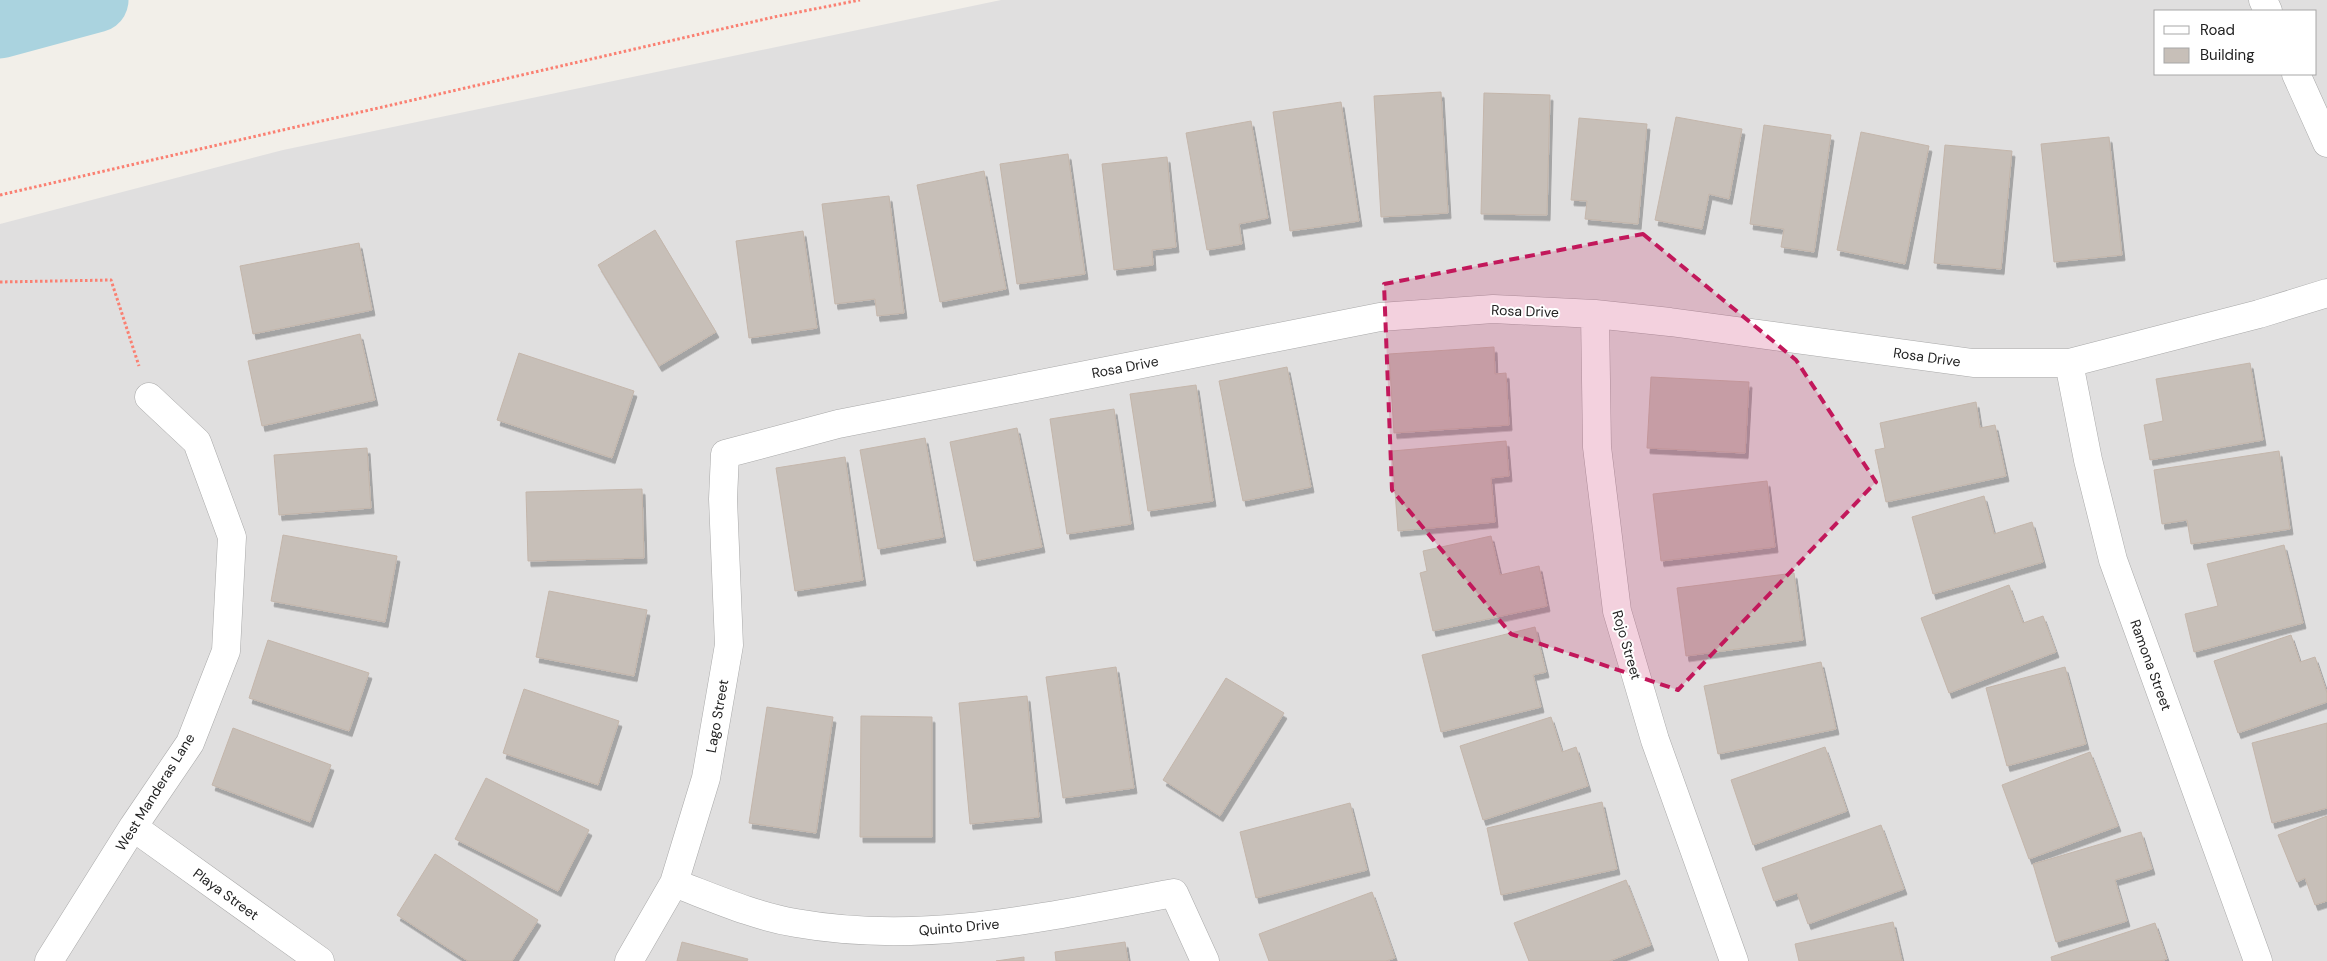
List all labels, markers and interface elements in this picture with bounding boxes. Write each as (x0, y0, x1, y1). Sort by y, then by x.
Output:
legend (2154, 10, 2317, 75)
text: Road (2200, 20, 2235, 40)
text: Building (2200, 45, 2255, 65)
street label: Rosa Drive (1491, 301, 1559, 321)
street label: Rosa Drive (1892, 343, 1962, 371)
street label: Rosa Drive (1090, 352, 1160, 382)
street label: Rojo Street (1609, 608, 1645, 682)
street label: Ramona Street (2126, 617, 2176, 713)
street label: Lago Street (702, 678, 732, 754)
street label: West Manderas Lane (111, 730, 199, 854)
street label: Playa Street (190, 864, 262, 924)
street label: Quinto Drive (918, 915, 1000, 939)

